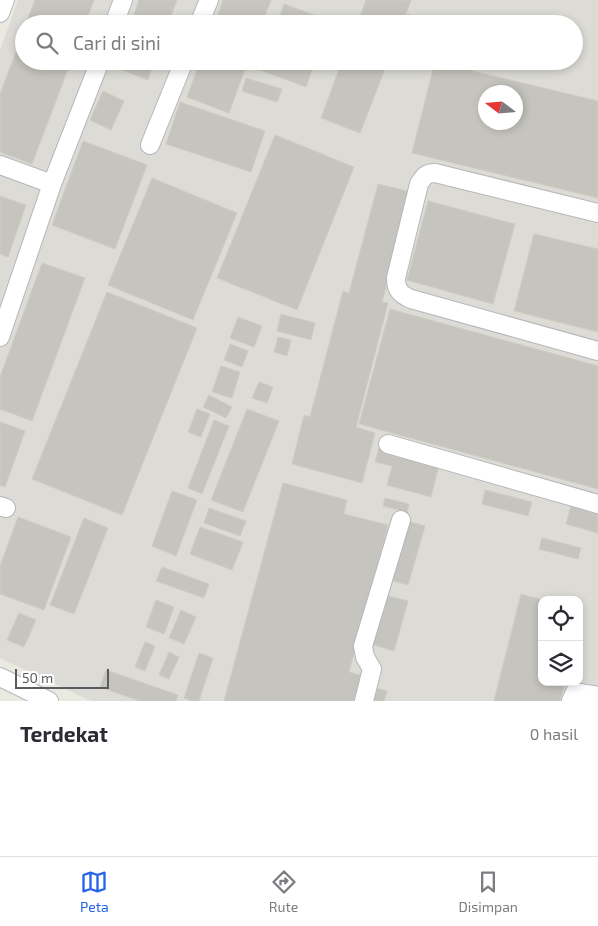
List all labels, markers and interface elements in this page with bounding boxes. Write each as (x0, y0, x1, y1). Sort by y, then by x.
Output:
search box (15, 15, 583, 70)
icon: search (33, 29, 61, 57)
text: Cari di sini (73, 31, 161, 54)
north arrow (478, 85, 523, 130)
map controls (538, 596, 583, 686)
button: locate (538, 596, 583, 641)
button: layers (538, 641, 583, 686)
scale bar (15, 666, 109, 689)
text: 50 m (22, 669, 53, 686)
text: Terdekat (20, 721, 108, 746)
text: 0 hasil (530, 724, 578, 743)
tab: Peta (80, 868, 109, 915)
tab: Rute (269, 868, 298, 915)
tab: Disimpan (458, 868, 518, 915)

